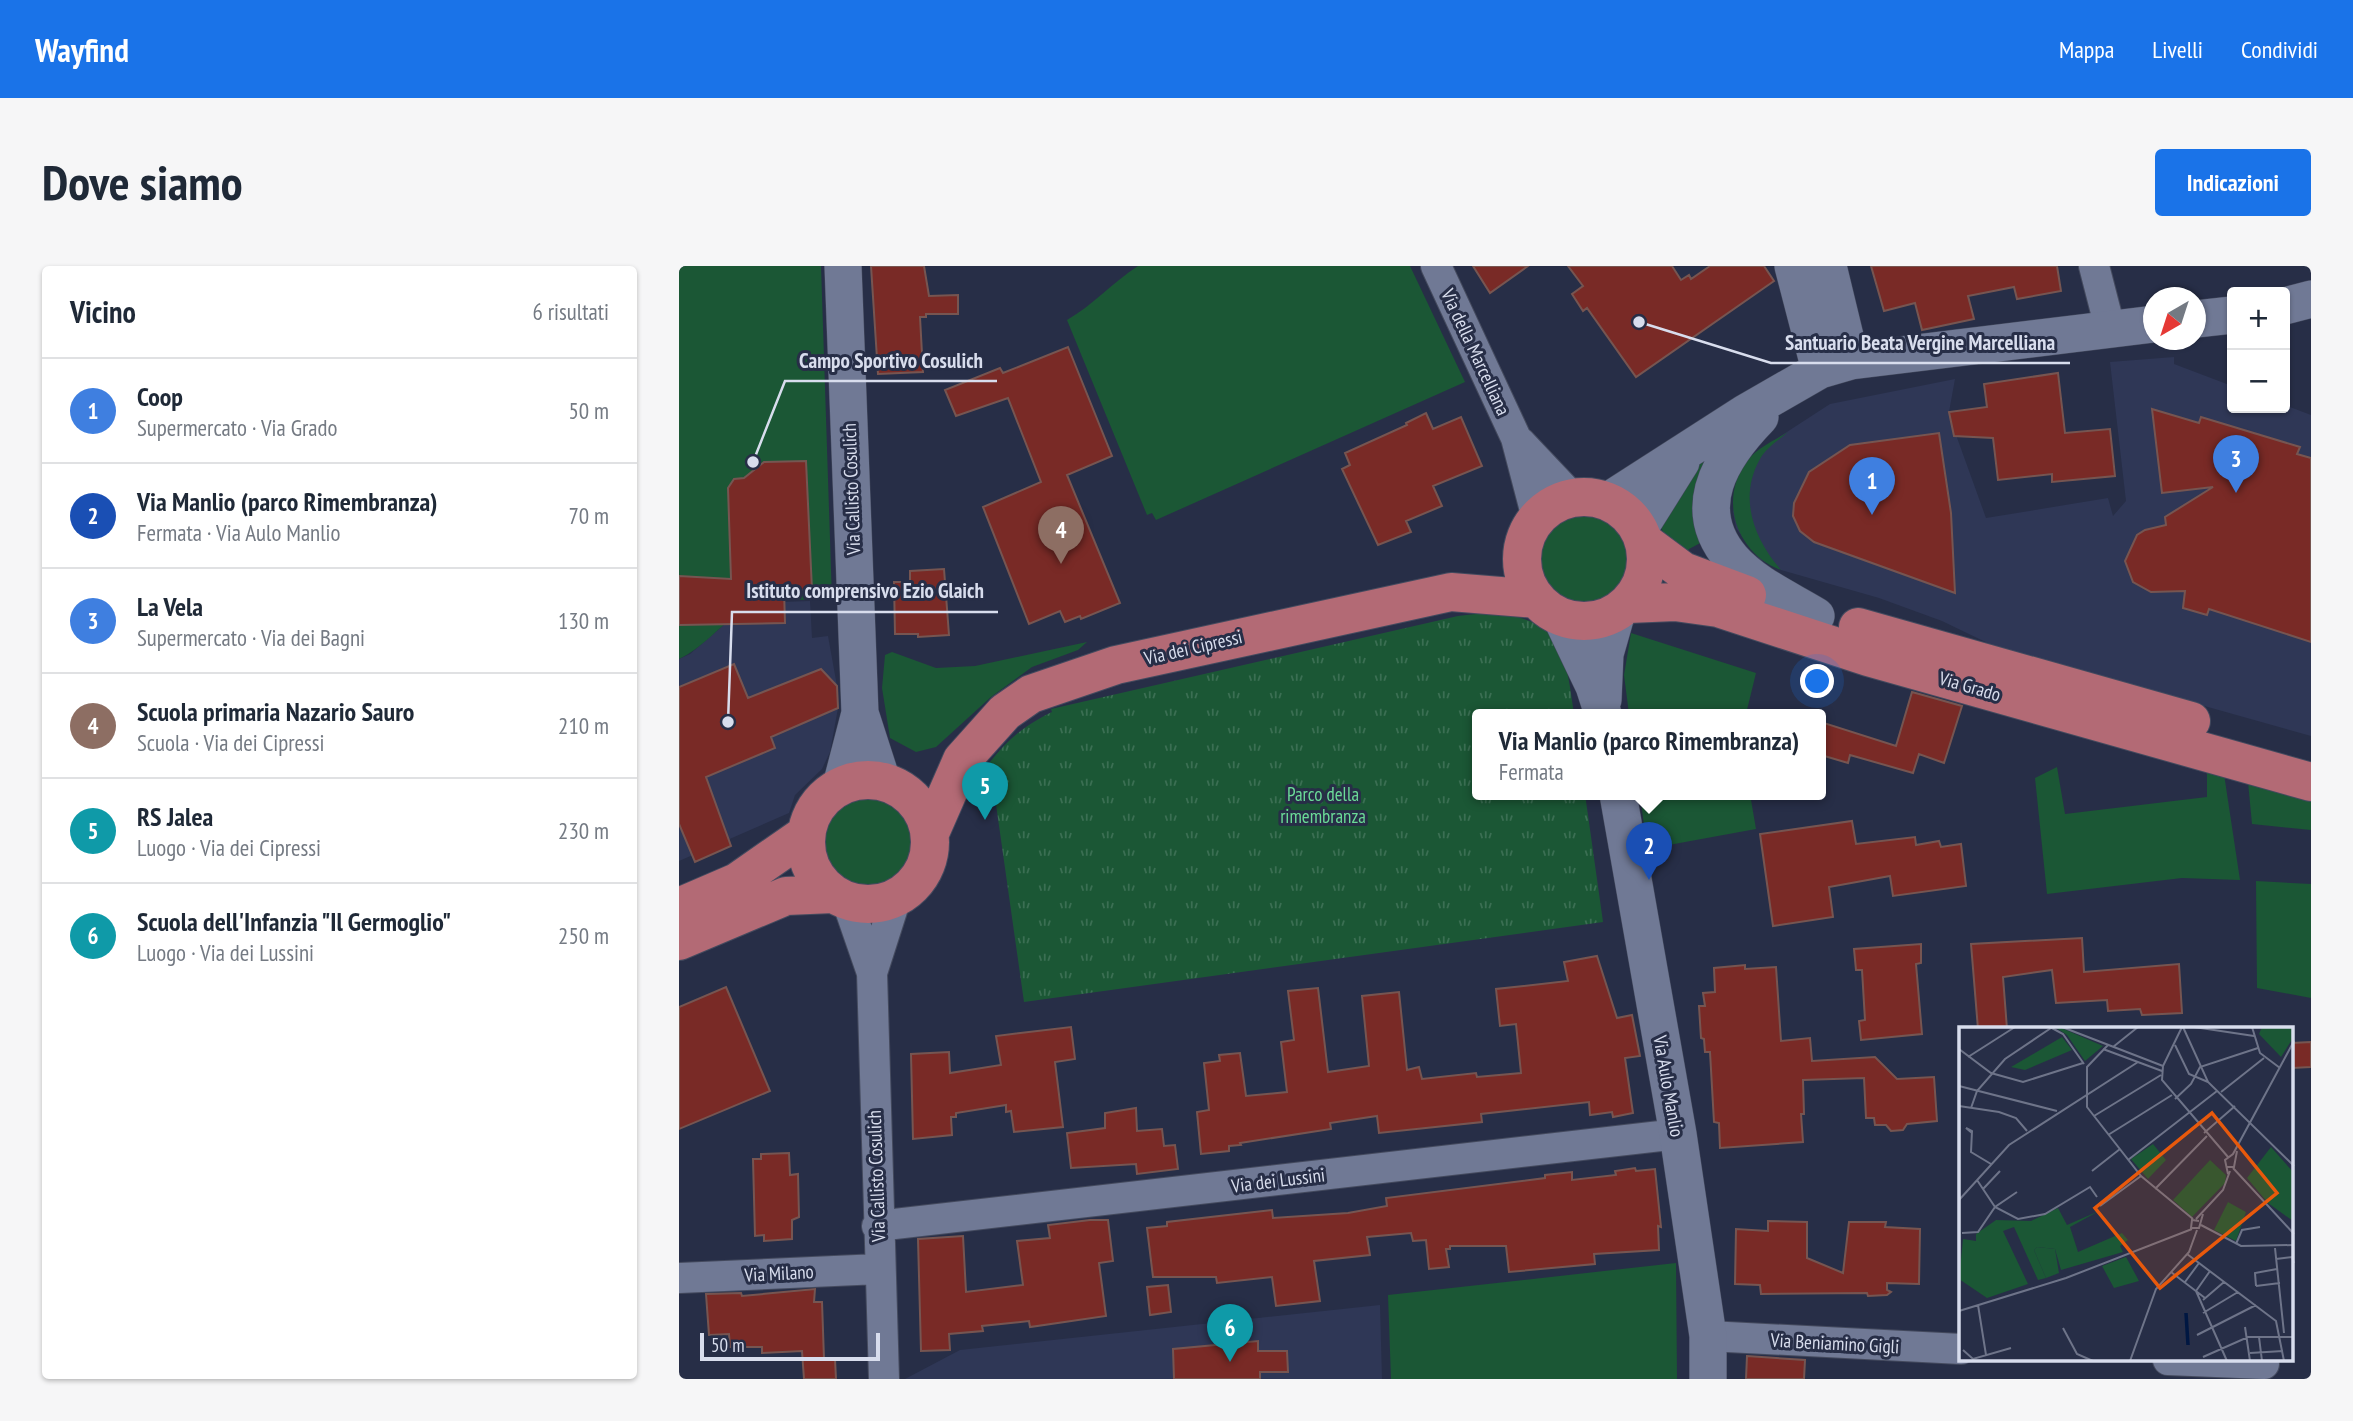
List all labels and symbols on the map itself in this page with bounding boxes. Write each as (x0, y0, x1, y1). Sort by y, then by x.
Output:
street label: Via della Marcelliana (1436, 284, 1516, 419)
north arrow (2143, 287, 2206, 350)
callout: Santuario Beata Vergine Marcelliana (1771, 321, 2070, 363)
text: Santuario Beata Vergine Marcelliana (1785, 329, 2055, 356)
callout: Campo Sportivo Cosulich (785, 339, 997, 381)
text: Campo Sportivo Cosulich (799, 347, 983, 374)
street label: Via Callisto Cosulich (837, 423, 865, 556)
pin: 3 (2213, 435, 2259, 493)
pin: 1 (1849, 457, 1895, 515)
pin: 4 (1038, 506, 1084, 564)
callout: Istituto comprensivo Ezio Glaich (732, 570, 998, 612)
text: Istituto comprensivo Ezio Glaich (746, 577, 984, 604)
street label: Via dei Cipressi (1141, 624, 1244, 670)
your location (1800, 664, 1834, 698)
street label: Via Grado (1935, 665, 2004, 706)
pin: 5 (962, 762, 1008, 820)
park label: Parco della rimembranza (1280, 782, 1366, 828)
pin: 2 (1626, 822, 1672, 880)
inset map (1959, 1027, 2294, 1362)
street label: Via Aulo Manlio (1648, 1032, 1690, 1139)
street label: Via Callisto Cosulich (862, 1110, 890, 1243)
street label: Via dei Lussini (1229, 1162, 1326, 1198)
street label: Via Milano (743, 1259, 814, 1287)
pin: 6 (1207, 1304, 1253, 1362)
street label: Via Beniamino Gigli (1769, 1328, 1900, 1358)
scale bar (700, 1330, 880, 1362)

